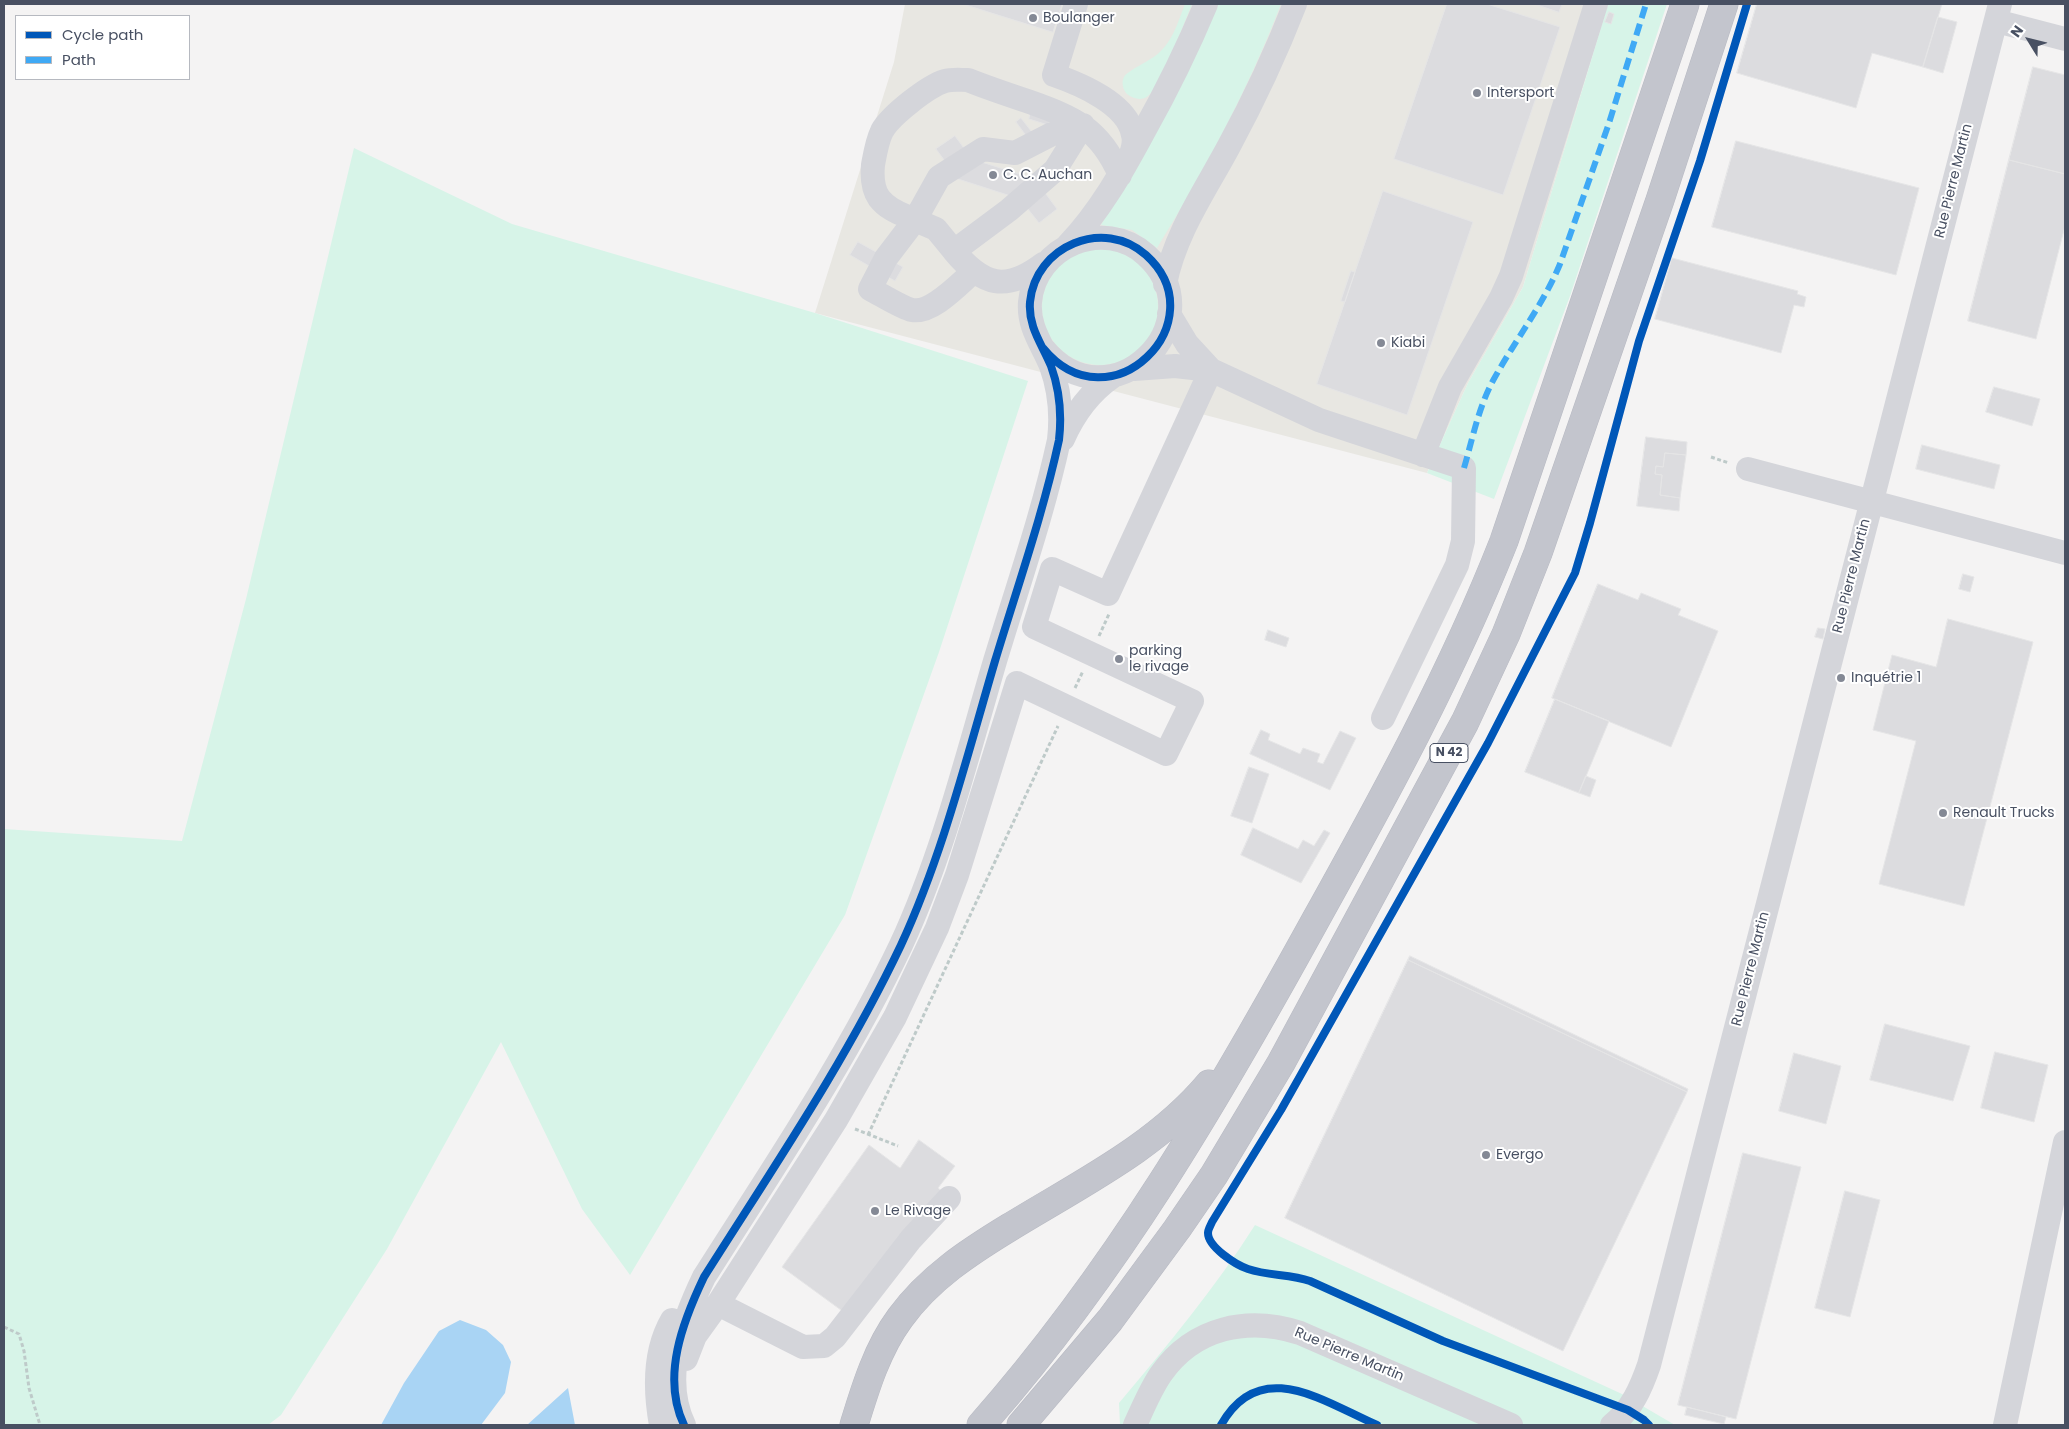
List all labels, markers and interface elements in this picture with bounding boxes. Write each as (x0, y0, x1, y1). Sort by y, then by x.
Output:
place label: Boulanger (1043, 10, 1115, 26)
marker: Boulanger (1027, 12, 1039, 24)
legend (15, 15, 190, 80)
north arrow (2004, 15, 2054, 65)
text: N (2006, 21, 2028, 41)
text: Cycle path (62, 24, 143, 45)
text: Path (62, 49, 96, 70)
place label: Intersport (1487, 85, 1554, 101)
marker: Intersport (1471, 87, 1483, 99)
street label: Rue Pierre Martin (1932, 122, 1976, 240)
place label: C. C. Auchan (1003, 167, 1092, 183)
marker: C. C. Auchan (987, 169, 999, 181)
place label: Kiabi (1391, 335, 1425, 351)
marker: Kiabi (1375, 337, 1387, 349)
street label: Rue Pierre Martin (1830, 517, 1874, 635)
place label: parking le rivage (1129, 643, 1189, 676)
marker: parking le rivage (1113, 653, 1125, 665)
place label: Inquétrie 1 (1851, 670, 1921, 686)
marker: Inquétrie 1 (1835, 672, 1847, 684)
road number: N 42 (1430, 744, 1468, 762)
place label: Renault Trucks (1953, 805, 2055, 821)
marker: Renault Trucks (1937, 807, 1949, 819)
street label: Rue Pierre Martin (1729, 910, 1773, 1028)
place label: Evergo (1496, 1147, 1543, 1163)
marker: Evergo (1480, 1149, 1492, 1161)
place label: Le Rivage (885, 1203, 951, 1219)
marker: Le Rivage (869, 1205, 881, 1217)
street label: Rue Pierre Martin (1292, 1324, 1406, 1386)

